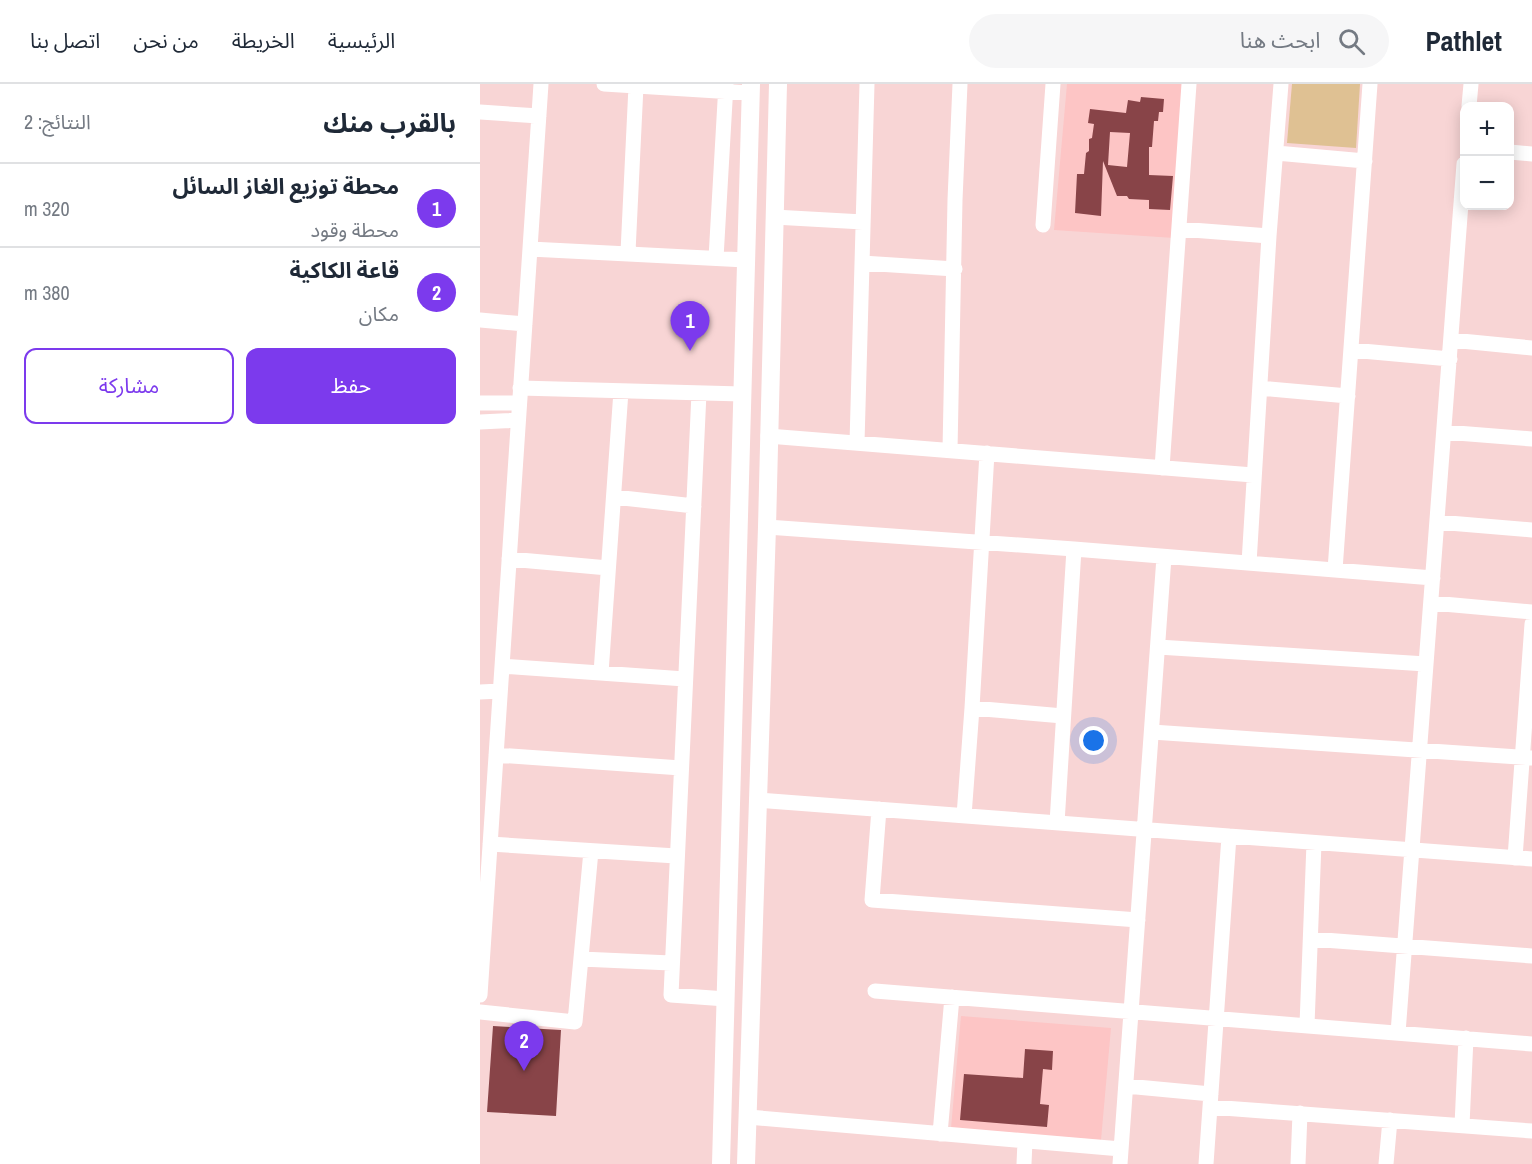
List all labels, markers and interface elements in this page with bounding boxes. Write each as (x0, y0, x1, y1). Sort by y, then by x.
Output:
search box (969, 14, 1389, 68)
text: Pathlet (1425, 22, 1502, 60)
text: ابحث هنا (1240, 25, 1320, 55)
icon: search (1335, 25, 1368, 58)
text: اتصل بنا (30, 26, 100, 55)
text: من نحن (133, 26, 199, 55)
text: الخريطة (232, 26, 295, 55)
text: الرئيسية (328, 26, 395, 55)
map controls (1460, 102, 1514, 210)
button: + (1460, 102, 1514, 156)
text: بالقرب منك (323, 105, 456, 140)
text: النتائج: 2 (24, 108, 91, 135)
button: − (1460, 156, 1514, 210)
text: محطة توزيع الغاز السائل (173, 171, 399, 201)
text: 320 m (24, 195, 70, 222)
text: 1 (432, 195, 441, 222)
text: محطة وقود (310, 216, 399, 243)
text: قاعة الكاكية (289, 255, 399, 285)
text: 380 m (24, 279, 70, 306)
text: 2 (432, 279, 441, 306)
text: مكان (359, 300, 399, 327)
pin: 1 (670, 302, 710, 351)
button: مشاركة (24, 348, 234, 424)
button: حفظ (246, 348, 456, 424)
your location (1079, 726, 1108, 755)
pin: 2 (504, 1022, 543, 1071)

